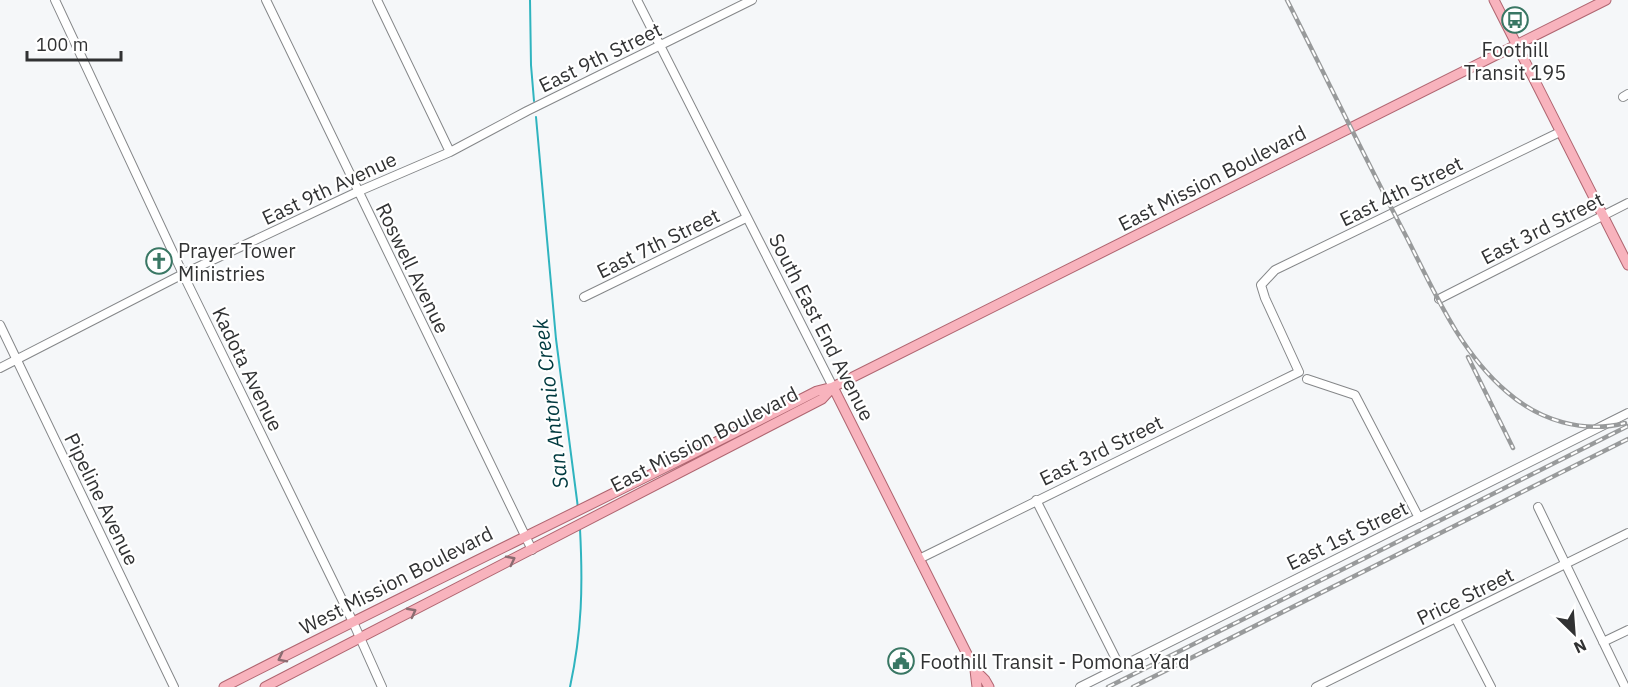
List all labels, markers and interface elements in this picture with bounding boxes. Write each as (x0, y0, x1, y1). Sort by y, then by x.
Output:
bus stop icon: Foothill Transit 195 (1500, 5, 1530, 35)
street label: East 9th Street (534, 16, 666, 98)
scale bar (27, 24, 122, 62)
text: 100 m (36, 33, 88, 56)
place label: Foothill Transit 195 (1464, 36, 1566, 86)
street label: East Mission Boulevard (1113, 119, 1311, 237)
street label: East 9th Avenue (257, 145, 401, 231)
street label: East 4th Street (1335, 150, 1467, 232)
street label: East 3rd Street (1476, 186, 1608, 270)
street label: Roswell Avenue (370, 198, 456, 338)
street label: East 7th Street (592, 202, 724, 284)
street label: South East End Avenue (763, 229, 881, 425)
place label: Prayer Tower Ministries (178, 237, 296, 287)
church icon: Prayer Tower Ministries (144, 246, 174, 276)
street label: Kadota Avenue (206, 302, 290, 436)
water label: San Antonio Creek (526, 316, 574, 490)
street label: East Mission Boulevard (605, 380, 803, 498)
street label: East 3rd Street (1035, 408, 1167, 492)
street label: Pipeline Avenue (58, 428, 146, 570)
street label: East 1st Street (1282, 494, 1412, 576)
street label: West Mission Boulevard (295, 519, 497, 641)
one-way arrow (505, 556, 516, 568)
street label: Price Street (1412, 561, 1518, 631)
north arrow (1544, 603, 1604, 663)
one-way arrow (405, 608, 416, 620)
text: N (1571, 635, 1590, 658)
public building icon: Foothill Transit - Pomona Yard (886, 646, 916, 676)
place label: Foothill Transit - Pomona Yard (920, 648, 1190, 675)
one-way arrow (278, 651, 288, 662)

